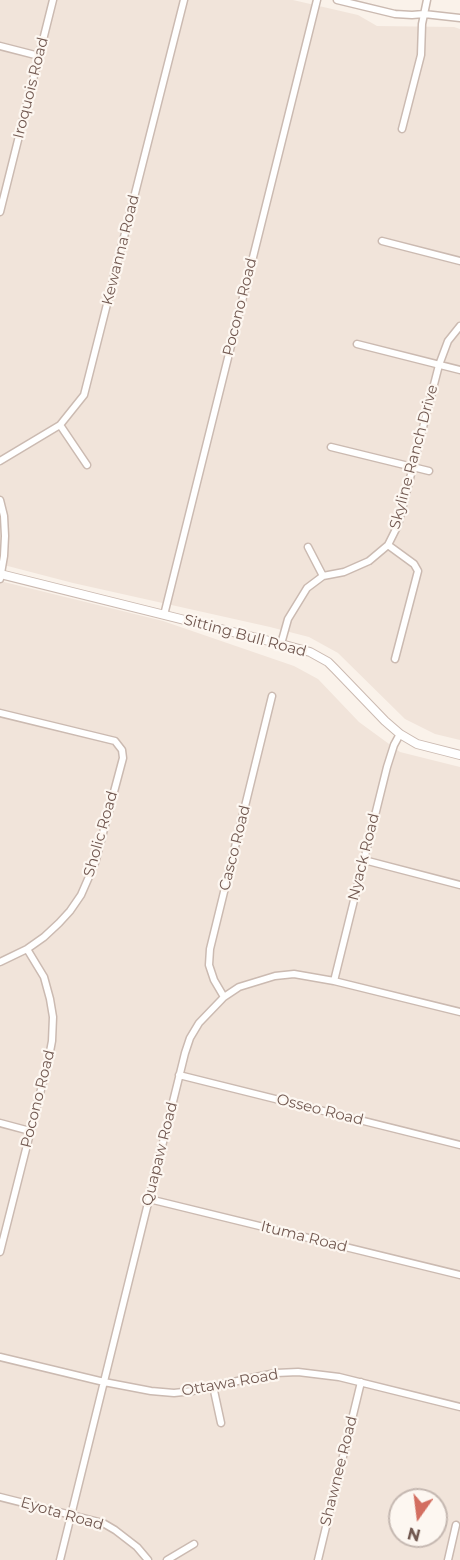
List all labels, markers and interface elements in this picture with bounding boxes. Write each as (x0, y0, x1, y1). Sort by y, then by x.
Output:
street label: Iroquois Road (10, 35, 52, 141)
street label: Kewanna Road (99, 193, 143, 307)
street label: Pocono Road (219, 256, 261, 358)
street label: Skyline Ranch Drive (386, 383, 442, 531)
street label: Sitting Bull Road (182, 611, 308, 661)
street label: Sholic Road (80, 789, 122, 879)
street label: Casco Road (216, 803, 254, 893)
street label: Nyack Road (344, 811, 384, 903)
street label: Pocono Road (17, 1048, 59, 1150)
street label: Osseo Road (275, 1091, 365, 1129)
street label: Quapaw Road (138, 1100, 182, 1208)
street label: Ituma Road (259, 1218, 349, 1256)
street label: Ottawa Road (180, 1366, 280, 1400)
street label: Shawnee Road (317, 1414, 361, 1528)
north arrow (388, 1488, 448, 1548)
street label: Eyota Road (19, 1494, 105, 1534)
text: N (405, 1523, 423, 1545)

